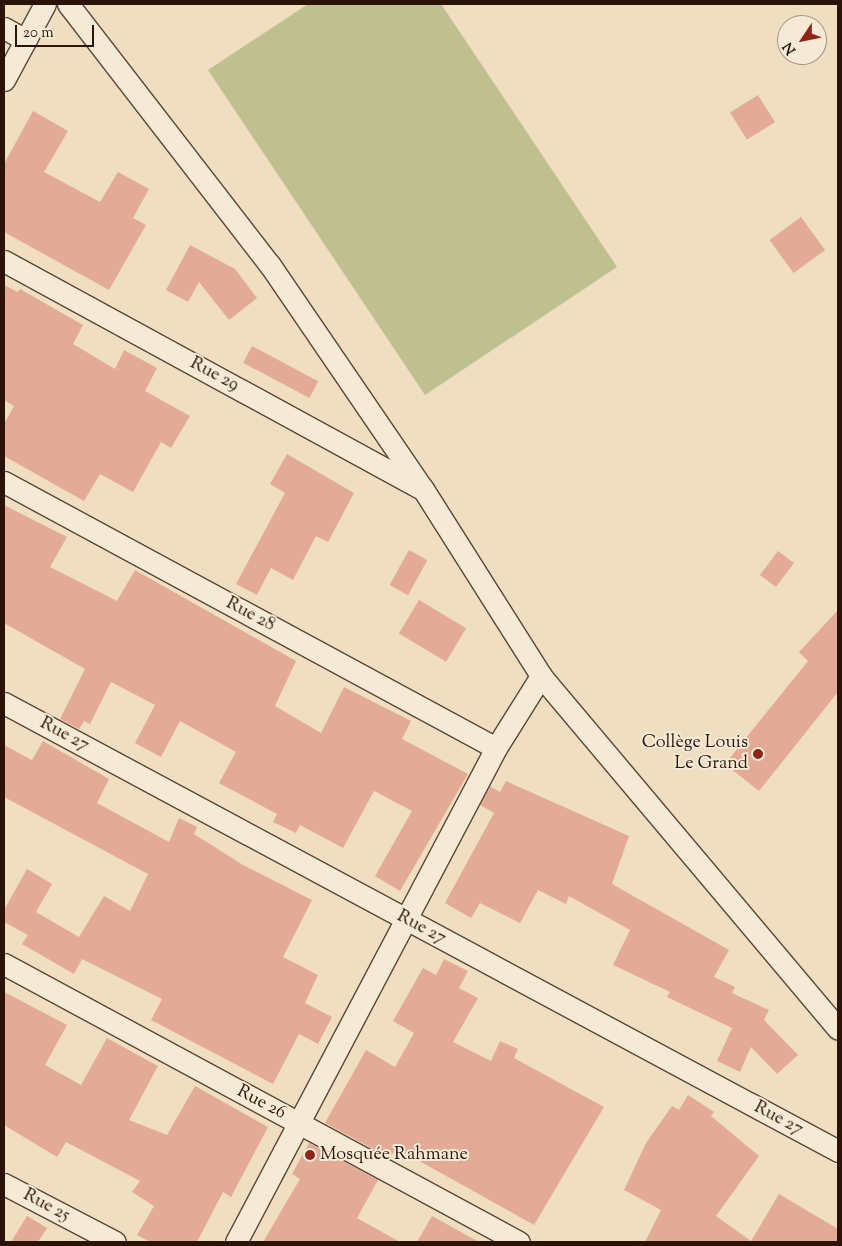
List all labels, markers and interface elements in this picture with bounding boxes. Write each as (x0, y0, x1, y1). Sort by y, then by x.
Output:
scale bar (18, 15, 96, 47)
north arrow (777, 15, 827, 65)
text: 20 m (23, 23, 54, 44)
text: N (779, 38, 802, 58)
street label: Rue 29 (186, 353, 242, 397)
street label: Rue 28 (222, 593, 278, 637)
street label: Rue 27 (36, 713, 92, 757)
place label: Collège Louis Le Grand (642, 733, 748, 776)
marker: Collège Louis Le Grand (752, 748, 764, 760)
street label: Rue 27 (393, 906, 449, 950)
street label: Rue 26 (233, 1081, 289, 1125)
street label: Rue 27 (750, 1097, 806, 1141)
place label: Mosquée Rahmane (320, 1144, 468, 1166)
marker: Mosquée Rahmane (304, 1149, 316, 1161)
street label: Rue 25 (19, 1185, 73, 1227)

